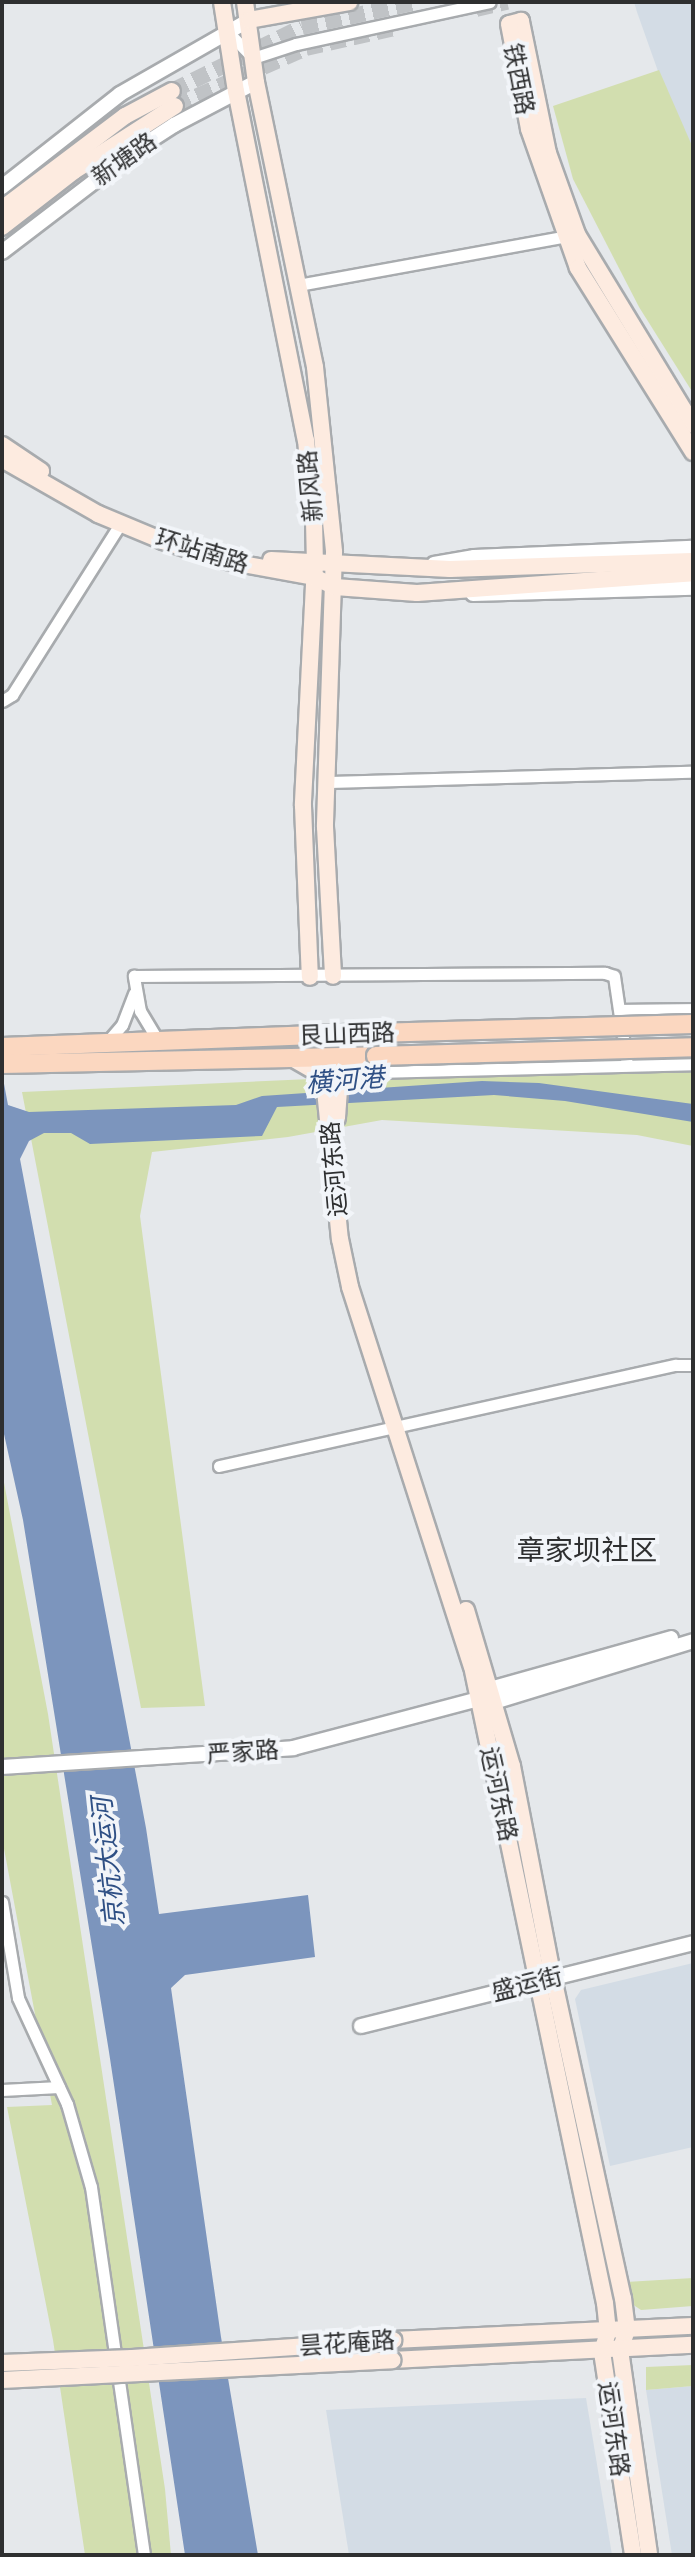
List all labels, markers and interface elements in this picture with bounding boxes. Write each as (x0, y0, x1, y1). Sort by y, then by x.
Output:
street label: 铁西路 (498, 41, 540, 117)
street label: 新塘路 (86, 127, 162, 191)
street label: 新风路 (293, 449, 327, 523)
street label: 环站南路 (152, 523, 252, 579)
street label: 艮山西路 (299, 1018, 395, 1050)
water label: 横河港 (305, 1062, 385, 1100)
street label: 运河东路 (315, 1120, 353, 1218)
district label: 章家坝社区 (517, 1533, 657, 1567)
street label: 严家路 (206, 1735, 280, 1769)
street label: 运河东路 (475, 1744, 523, 1844)
water label: 京杭大运河 (87, 1796, 131, 1928)
street label: 盛运街 (489, 1961, 565, 2007)
street label: 昙花庵路 (298, 2325, 396, 2361)
street label: 运河东路 (593, 2379, 635, 2479)

